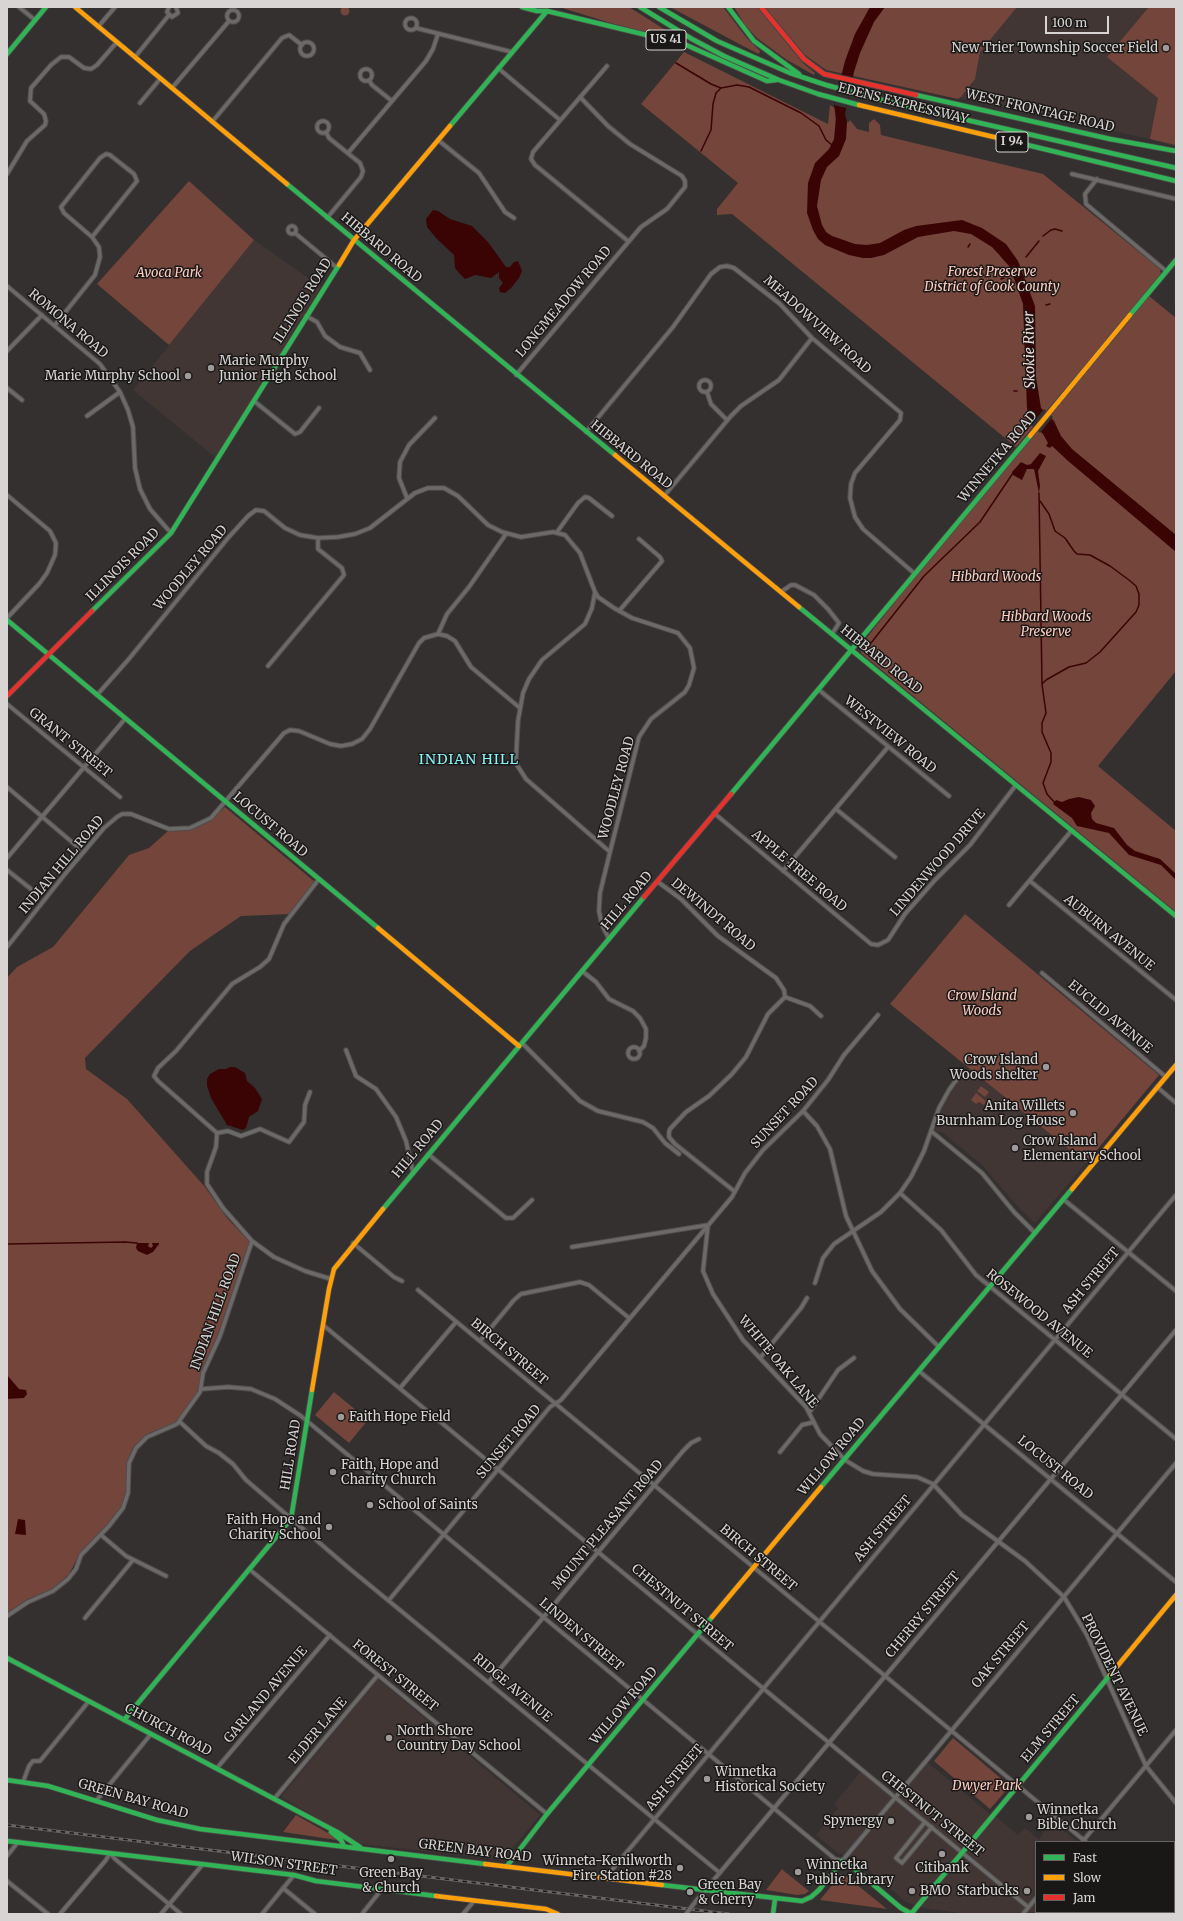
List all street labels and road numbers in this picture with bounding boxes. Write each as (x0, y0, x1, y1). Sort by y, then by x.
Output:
road number: US 41 (646, 30, 686, 50)
street label: EDENS EXPRESSWAY (836, 80, 970, 128)
street label: WEST FRONTAGE ROAD (964, 86, 1116, 136)
road number: I 94 (996, 132, 1028, 152)
street label: HIBBARD ROAD (337, 210, 425, 286)
street label: LONGMEADOW ROAD (513, 243, 615, 361)
street label: ILLINOIS ROAD (271, 256, 335, 346)
street label: MEADOWVIEW ROAD (760, 273, 874, 377)
street label: ROMONA ROAD (25, 286, 111, 362)
street label: WINNETKA ROAD (955, 408, 1041, 506)
street label: HIBBARD ROAD (587, 417, 675, 493)
street label: WOODLEY ROAD (151, 522, 231, 614)
street label: ILLINOIS ROAD (83, 525, 163, 605)
street label: HIBBARD ROAD (837, 622, 925, 698)
street label: WESTVIEW ROAD (841, 693, 939, 777)
street label: GRANT STREET (26, 705, 114, 781)
street label: WOODLEY ROAD (596, 735, 638, 841)
street label: LOCUST ROAD (230, 789, 310, 861)
street label: LINDENWOOD DRIVE (887, 806, 989, 920)
street label: INDIAN HILL ROAD (17, 813, 107, 917)
street label: APPLE TREE ROAD (748, 827, 850, 915)
street label: HILL ROAD (598, 869, 656, 933)
street label: DEWINDT ROAD (668, 875, 758, 955)
street label: AUBURN AVENUE (1061, 892, 1157, 974)
street label: EUCLID AVENUE (1065, 977, 1155, 1057)
street label: SUNSET ROAD (748, 1074, 822, 1152)
street label: HILL ROAD (389, 1117, 447, 1181)
street label: ASH STREET (1059, 1245, 1123, 1317)
street label: INDIAN HILL ROAD (188, 1252, 244, 1372)
street label: ROSEWOOD AVENUE (983, 1266, 1095, 1362)
street label: WHITE OAK LANE (735, 1313, 821, 1411)
street label: BIRCH STREET (467, 1315, 551, 1389)
street label: SUNSET ROAD (473, 1402, 545, 1482)
street label: WILLOW ROAD (795, 1415, 869, 1499)
street label: HILL ROAD (278, 1419, 304, 1491)
street label: LOCUST ROAD (1014, 1433, 1096, 1503)
street label: MOUNT PLEASANT ROAD (549, 1457, 667, 1593)
street label: ASH STREET (851, 1493, 915, 1565)
street label: BIRCH STREET (716, 1521, 800, 1595)
street label: CHESTNUT STREET (628, 1561, 736, 1655)
street label: CHERRY STREET (882, 1569, 964, 1661)
street label: LINDEN STREET (536, 1595, 626, 1675)
street label: PROVIDENT AVENUE (1078, 1612, 1150, 1738)
street label: OAK STREET (969, 1619, 1033, 1691)
street label: FOREST STREET (349, 1637, 441, 1715)
street label: GARLAND AVENUE (221, 1643, 311, 1747)
street label: RIDGE AVENUE (469, 1650, 555, 1726)
street label: WILLOW ROAD (587, 1664, 661, 1748)
street label: ELM STREET (1018, 1692, 1084, 1766)
street label: ELDER LANE (286, 1695, 350, 1767)
street label: CHURCH ROAD (122, 1701, 214, 1759)
street label: ASH STREET (643, 1742, 707, 1814)
street label: CHESTNUT STREET (878, 1768, 986, 1860)
street label: GREEN BAY ROAD (76, 1776, 190, 1822)
street label: GREEN BAY ROAD (418, 1836, 532, 1866)
street label: WILSON STREET (230, 1849, 338, 1879)

